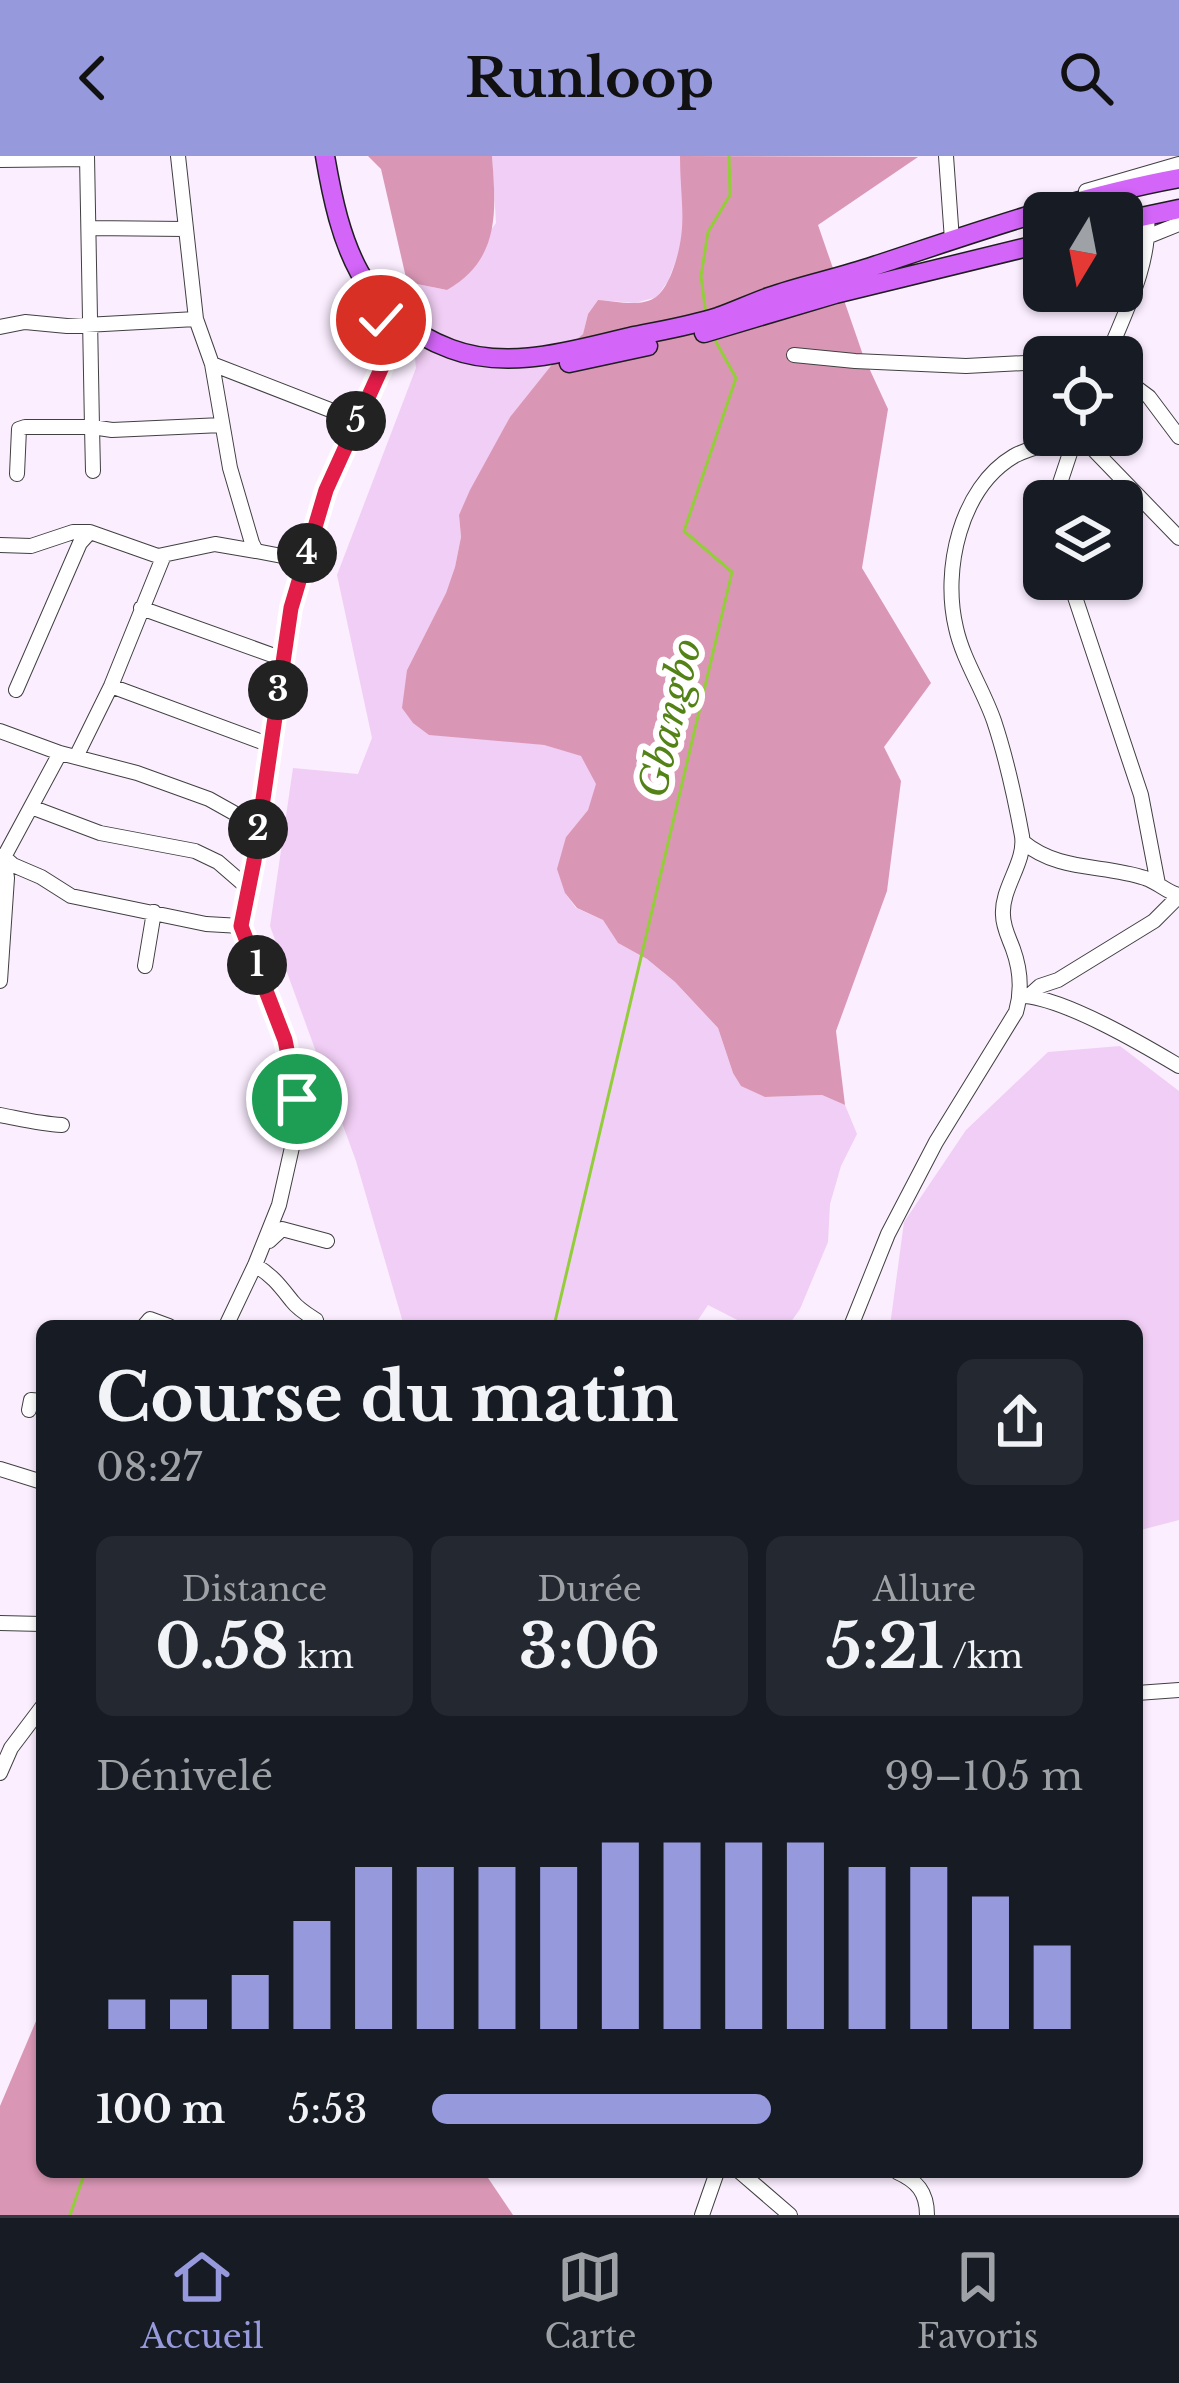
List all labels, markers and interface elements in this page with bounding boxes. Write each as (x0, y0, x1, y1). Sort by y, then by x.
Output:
icon: back (60, 45, 126, 111)
text: Runloop (465, 45, 714, 112)
icon: search (1053, 45, 1119, 111)
north arrow (1023, 192, 1143, 312)
map controls (1023, 192, 1143, 600)
pin (330, 269, 432, 371)
icon: check (348, 287, 414, 353)
button: locate (1023, 336, 1143, 456)
pin: 5 (326, 391, 386, 451)
text: 5 (346, 400, 366, 441)
button: layers (1023, 480, 1143, 600)
pin: 4 (277, 523, 337, 583)
text: 4 (296, 532, 318, 573)
water label: Gbangbo (628, 634, 712, 802)
pin: 3 (248, 660, 308, 720)
text: 3 (267, 669, 289, 710)
pin: 2 (228, 799, 288, 859)
text: 2 (247, 808, 269, 849)
pin: 1 (227, 935, 287, 995)
text: 1 (250, 944, 264, 985)
pin (246, 1048, 348, 1150)
icon: arrive (264, 1066, 330, 1132)
text: Course du matin (96, 1357, 679, 1439)
button: share (957, 1359, 1083, 1485)
text: 08:27 (96, 1443, 202, 1492)
text: Distance (182, 1569, 327, 1610)
text: Durée (537, 1569, 642, 1610)
text: Allure (873, 1569, 976, 1610)
text: 0.58 (155, 1610, 289, 1684)
text: 3:06 (519, 1610, 660, 1684)
text: 5:21 (826, 1610, 944, 1684)
text: km (289, 1636, 354, 1677)
text: /km (944, 1636, 1023, 1677)
text: Dénivelé (96, 1752, 273, 1801)
text: 99–105 m (884, 1752, 1083, 1801)
text: 100 m (96, 2085, 225, 2134)
text: 5:53 (288, 2085, 367, 2134)
tab: Accueil (140, 2244, 264, 2357)
tab: Carte (544, 2244, 636, 2357)
tab: Favoris (917, 2244, 1039, 2357)

